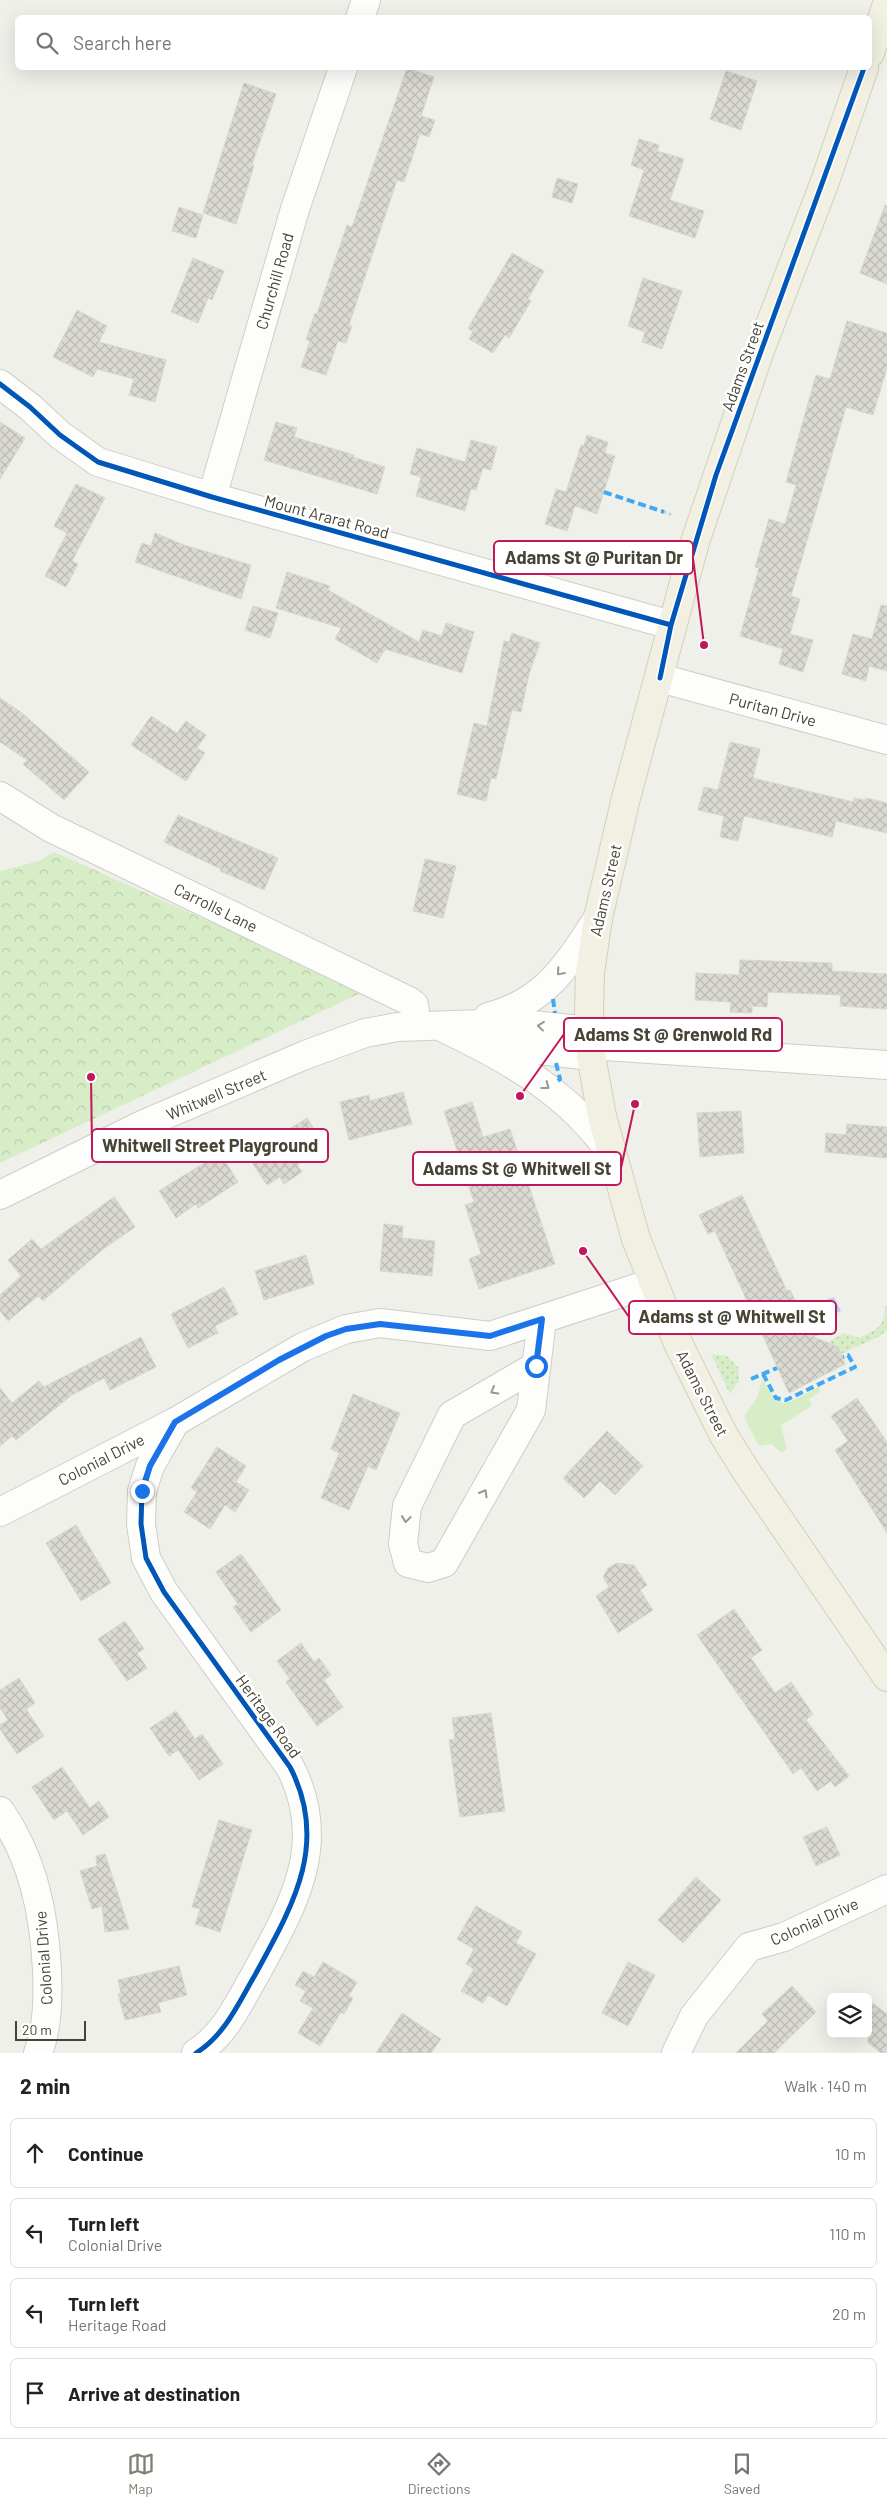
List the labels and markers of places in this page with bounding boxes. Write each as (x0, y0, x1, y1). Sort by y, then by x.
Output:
callout: Adams St @ Puritan Dr (494, 541, 693, 574)
callout: Adams St @ Grenwold Rd (564, 1018, 782, 1051)
callout: Whitwell Street Playground (92, 1129, 328, 1162)
callout: Adams St @ Whitwell St (413, 1152, 621, 1185)
callout: Adams st @ Whitwell St (629, 1301, 836, 1334)

